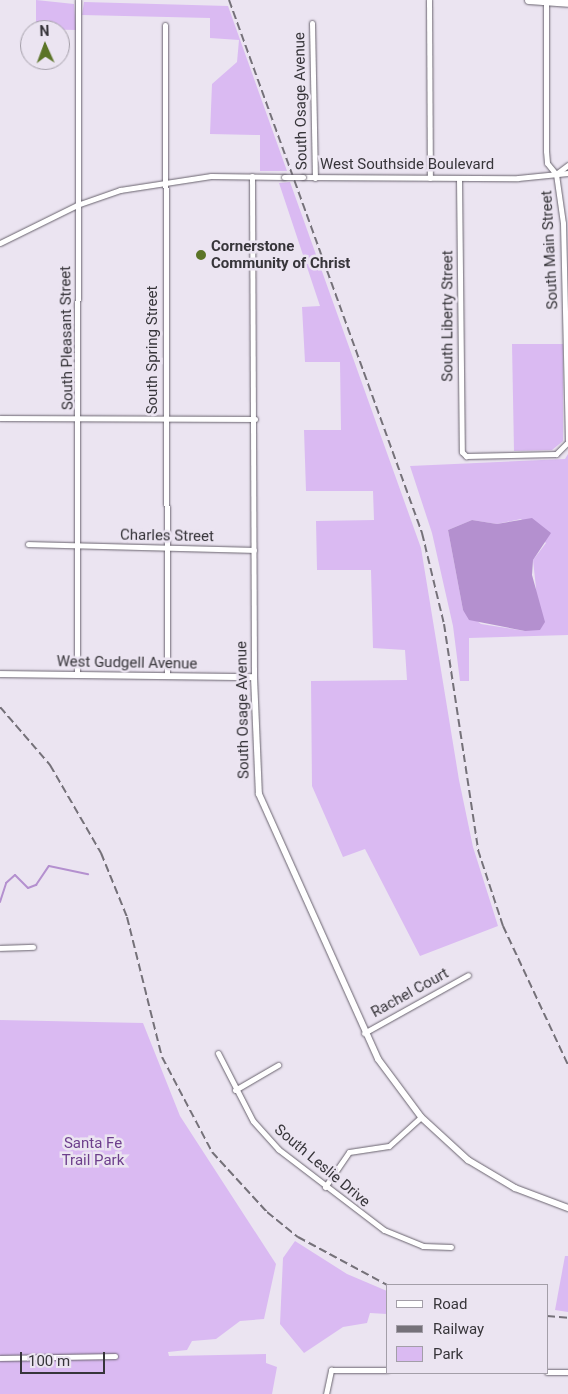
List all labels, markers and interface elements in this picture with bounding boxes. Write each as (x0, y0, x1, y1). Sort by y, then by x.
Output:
north arrow (20, 20, 70, 70)
text: N (39, 23, 50, 39)
street label: South Osage Avenue (291, 32, 311, 170)
street label: West Southside Boulevard (320, 156, 494, 174)
street label: South Main Street (538, 190, 562, 310)
place label: Cornerstone Community of Christ (211, 237, 350, 272)
marker: Cornerstone Community of Christ (195, 249, 207, 261)
street label: South Liberty Street (439, 250, 457, 382)
street label: South Pleasant Street (57, 266, 77, 410)
street label: South Spring Street (144, 286, 162, 414)
street label: Charles Street (120, 526, 214, 546)
street label: South Osage Avenue (233, 641, 253, 779)
street label: West Gudgell Avenue (56, 653, 198, 673)
street label: Rachel Court (368, 964, 452, 1022)
street label: South Leslie Drive (271, 1121, 373, 1211)
park label: Santa Fe Trail Park (62, 1134, 124, 1169)
legend (386, 1284, 548, 1374)
text: Road (433, 1295, 467, 1313)
text: Railway (433, 1320, 484, 1338)
scale bar (22, 1342, 108, 1374)
text: Park (433, 1345, 463, 1363)
text: 100 m (28, 1352, 70, 1370)

